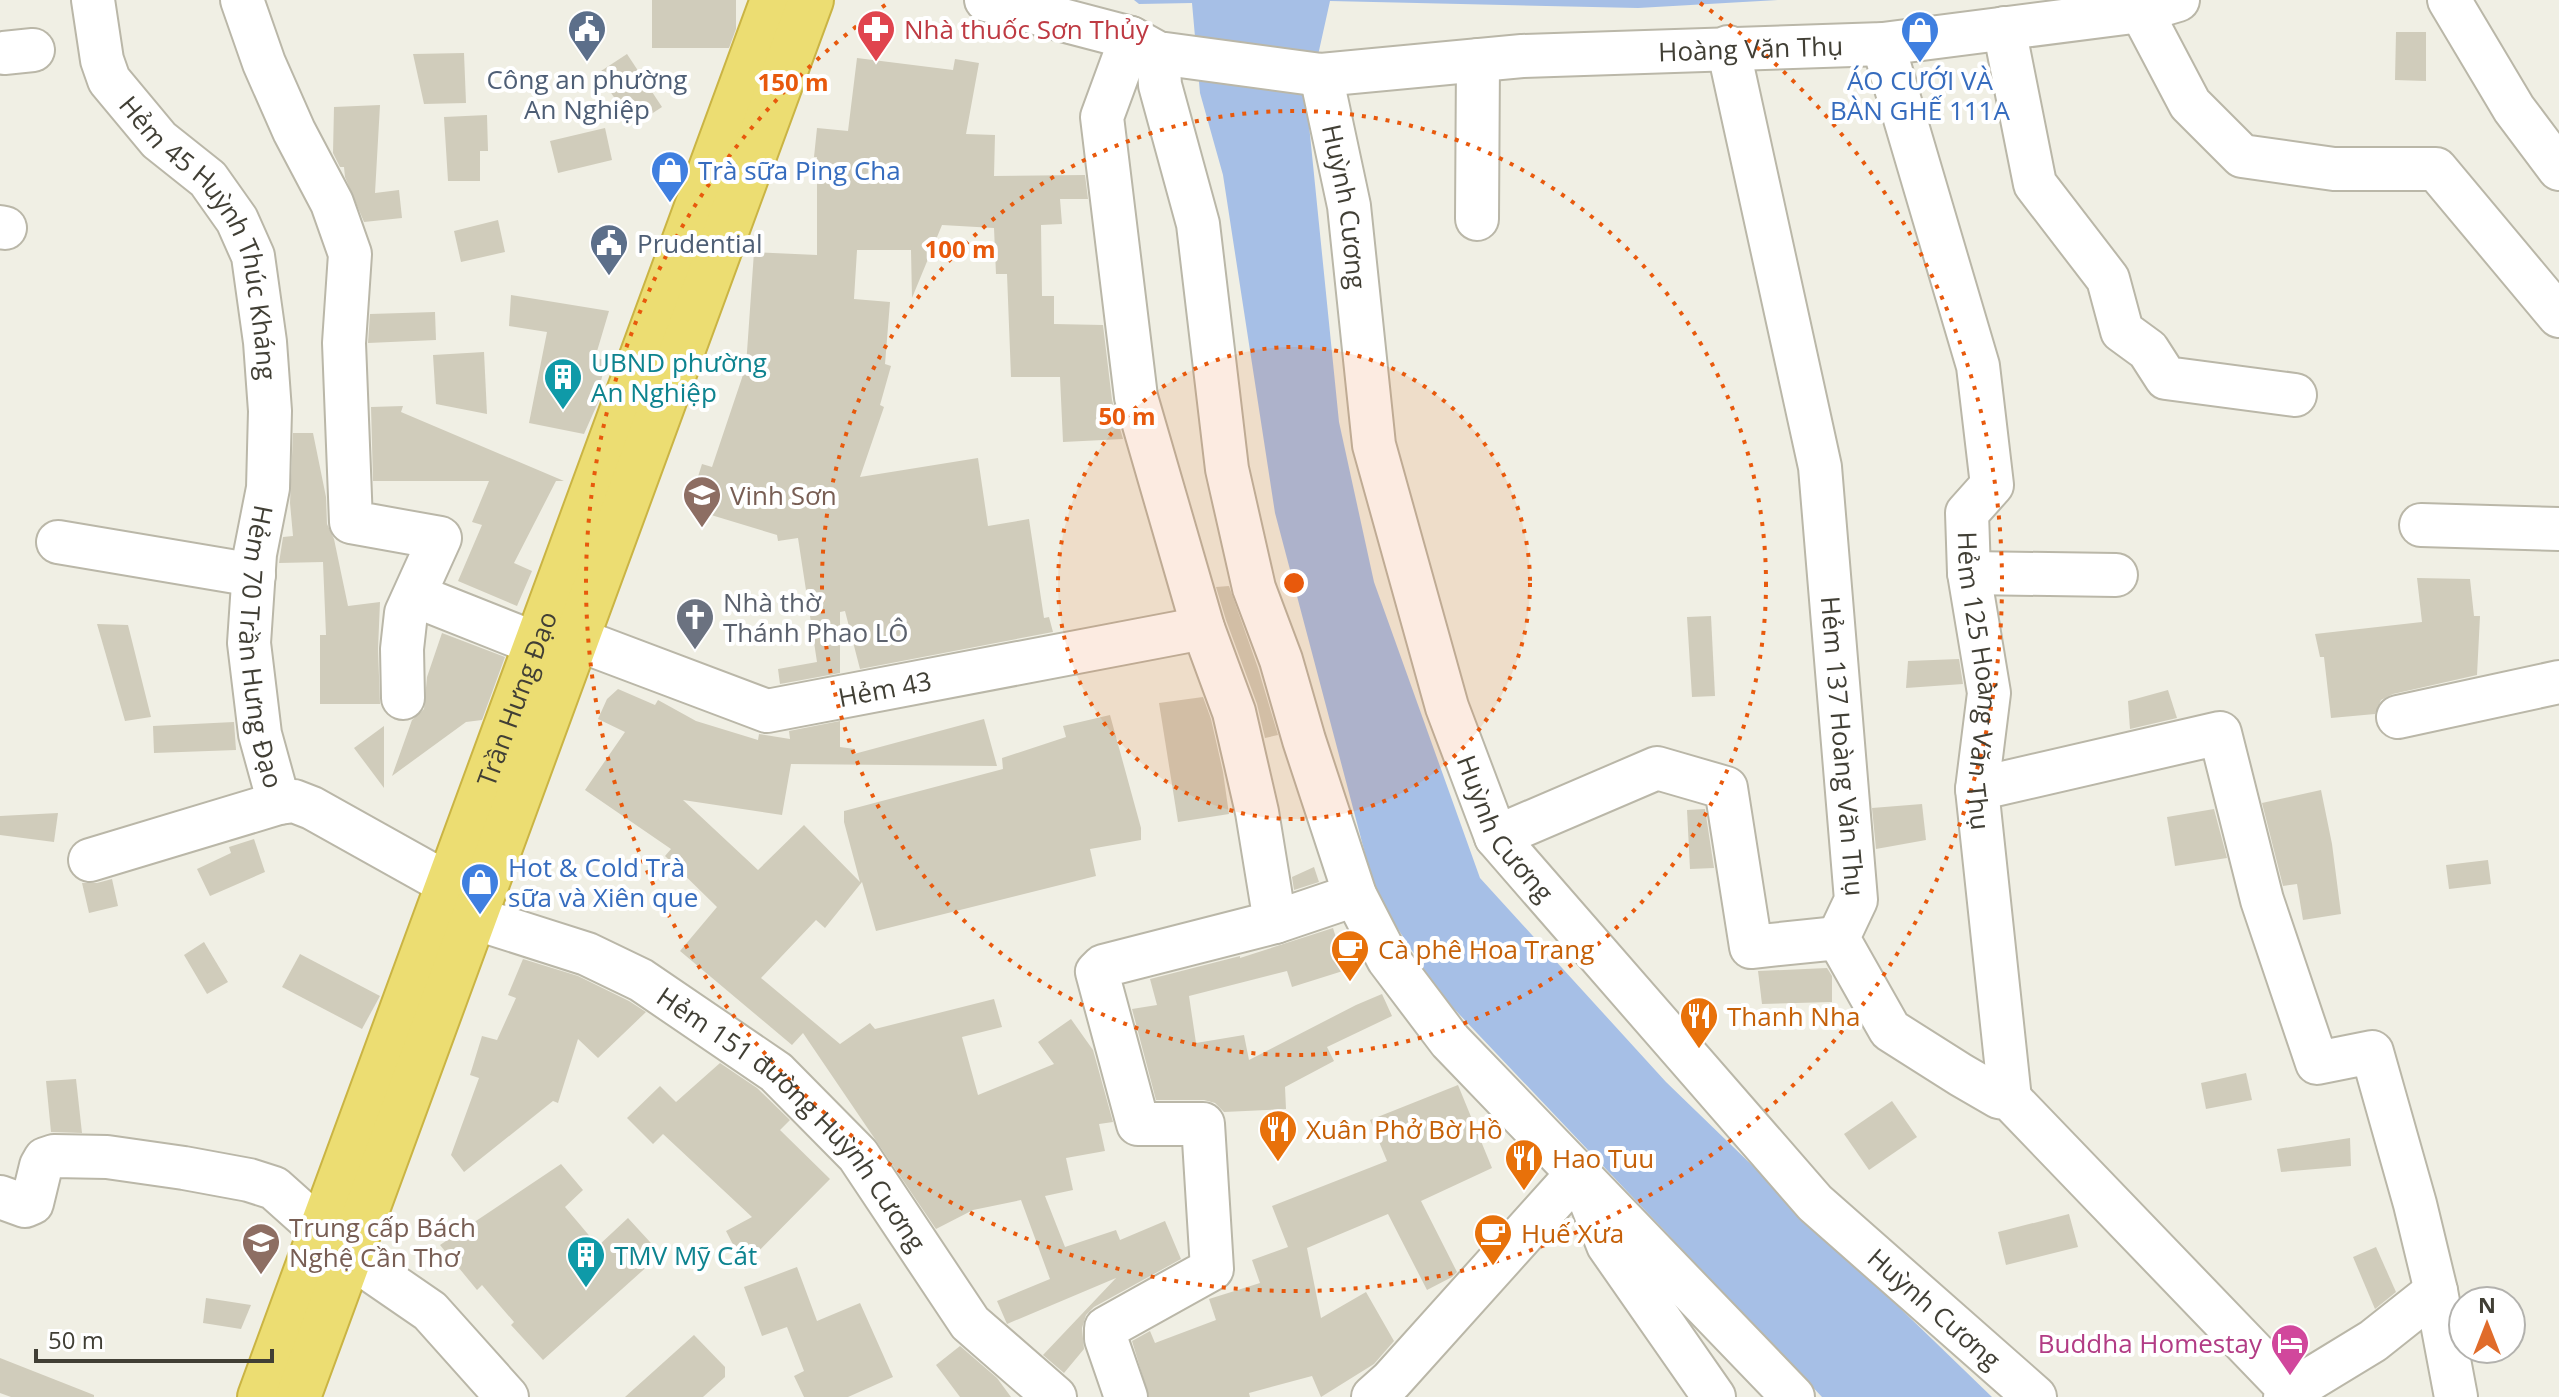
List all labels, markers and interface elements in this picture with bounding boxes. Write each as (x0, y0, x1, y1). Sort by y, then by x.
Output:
public building icon: Công an phường An Nghiệp (566, 8, 608, 63)
pharmacy icon: Nhà thuốc Sơn Thủy (855, 8, 897, 63)
shop icon: ÁO CƯỚI VÀ BÀN GHẾ 111A (1899, 9, 1941, 64)
place label: Nhà thuốc Sơn Thủy (904, 11, 1150, 47)
street label: Hoàng Văn Thụ (1658, 27, 1844, 69)
place label: Công an phường An Nghiệp (486, 61, 688, 127)
place label: ÁO CƯỚI VÀ BÀN GHẾ 111A (1830, 62, 2010, 128)
text: 150 m (758, 65, 828, 98)
street label: Hẻm 45 Huỳnh Thúc Kháng (111, 88, 286, 381)
street label: Huỳnh Cương (1314, 121, 1376, 291)
shop icon: Trà sữa Ping Cha (649, 149, 691, 204)
place label: Trà sữa Ping Cha (698, 152, 901, 188)
public building icon: Prudential (588, 222, 630, 277)
place label: Prudential (637, 225, 763, 261)
text: 100 m (925, 232, 995, 265)
place label: UBND phường An Nghiệp (591, 344, 767, 410)
building icon: UBND phường An Nghiệp (542, 356, 584, 411)
text: 50 m (1098, 399, 1156, 432)
school or university icon: Vinh Sơn (681, 474, 723, 529)
place label: Vinh Sơn (730, 477, 837, 513)
street label: Hẻm 70 Trần Hưng Đạo (231, 502, 292, 792)
street label: Hẻm 125 Hoàng Văn Thụ (1950, 531, 2007, 832)
centre of rings (1280, 569, 1308, 597)
place label: Nhà thờ Thánh Phao LÔ (723, 584, 909, 650)
street label: Hẻm 137 Hoàng Văn Thụ (1813, 595, 1874, 898)
church icon: Nhà thờ Thánh Phao LÔ (674, 596, 716, 651)
street label: Trần Hưng Đạo (468, 606, 565, 791)
street label: Hẻm 43 (835, 662, 934, 715)
street label: Huỳnh Cương (1449, 750, 1562, 909)
place label: Hot & Cold Trà sữa và Xiên que (508, 849, 698, 915)
shop icon: Hot & Cold Trà sữa và Xiên que (459, 861, 501, 916)
cafe icon: Cà phê Hoa Trang (1329, 928, 1371, 983)
place label: Cà phê Hoa Trang (1378, 931, 1594, 967)
street label: Hẻm 151 đường Huỳnh Cương (650, 978, 935, 1258)
restaurant icon: Thanh Nha (1678, 995, 1720, 1050)
place label: Thanh Nha (1727, 998, 1860, 1034)
restaurant icon: Xuân Phở Bờ Hồ (1257, 1108, 1299, 1163)
place label: Xuân Phở Bờ Hồ (1306, 1111, 1503, 1147)
restaurant icon: Hao Tuu (1503, 1137, 1545, 1192)
place label: Hao Tuu (1552, 1140, 1654, 1176)
place label: Trung cấp Bách Nghệ Cần Thơ (289, 1209, 476, 1275)
cafe icon: Huế Xưa (1472, 1212, 1514, 1267)
place label: Huế Xưa (1521, 1215, 1624, 1251)
school or university icon: Trung cấp Bách Nghệ Cần Thơ (240, 1221, 282, 1276)
building icon: TMV Mỹ Cát (565, 1234, 607, 1289)
place label: TMV Mỹ Cát (614, 1237, 757, 1273)
street label: Huỳnh Cương (1860, 1240, 2009, 1377)
north arrow (2447, 1285, 2527, 1365)
text: N (2478, 1289, 2496, 1319)
scale bar (36, 1313, 272, 1363)
hotel icon: Buddha Homestay (2269, 1322, 2311, 1377)
text: 50 m (48, 1323, 104, 1356)
place label: Buddha Homestay (2038, 1325, 2263, 1361)

